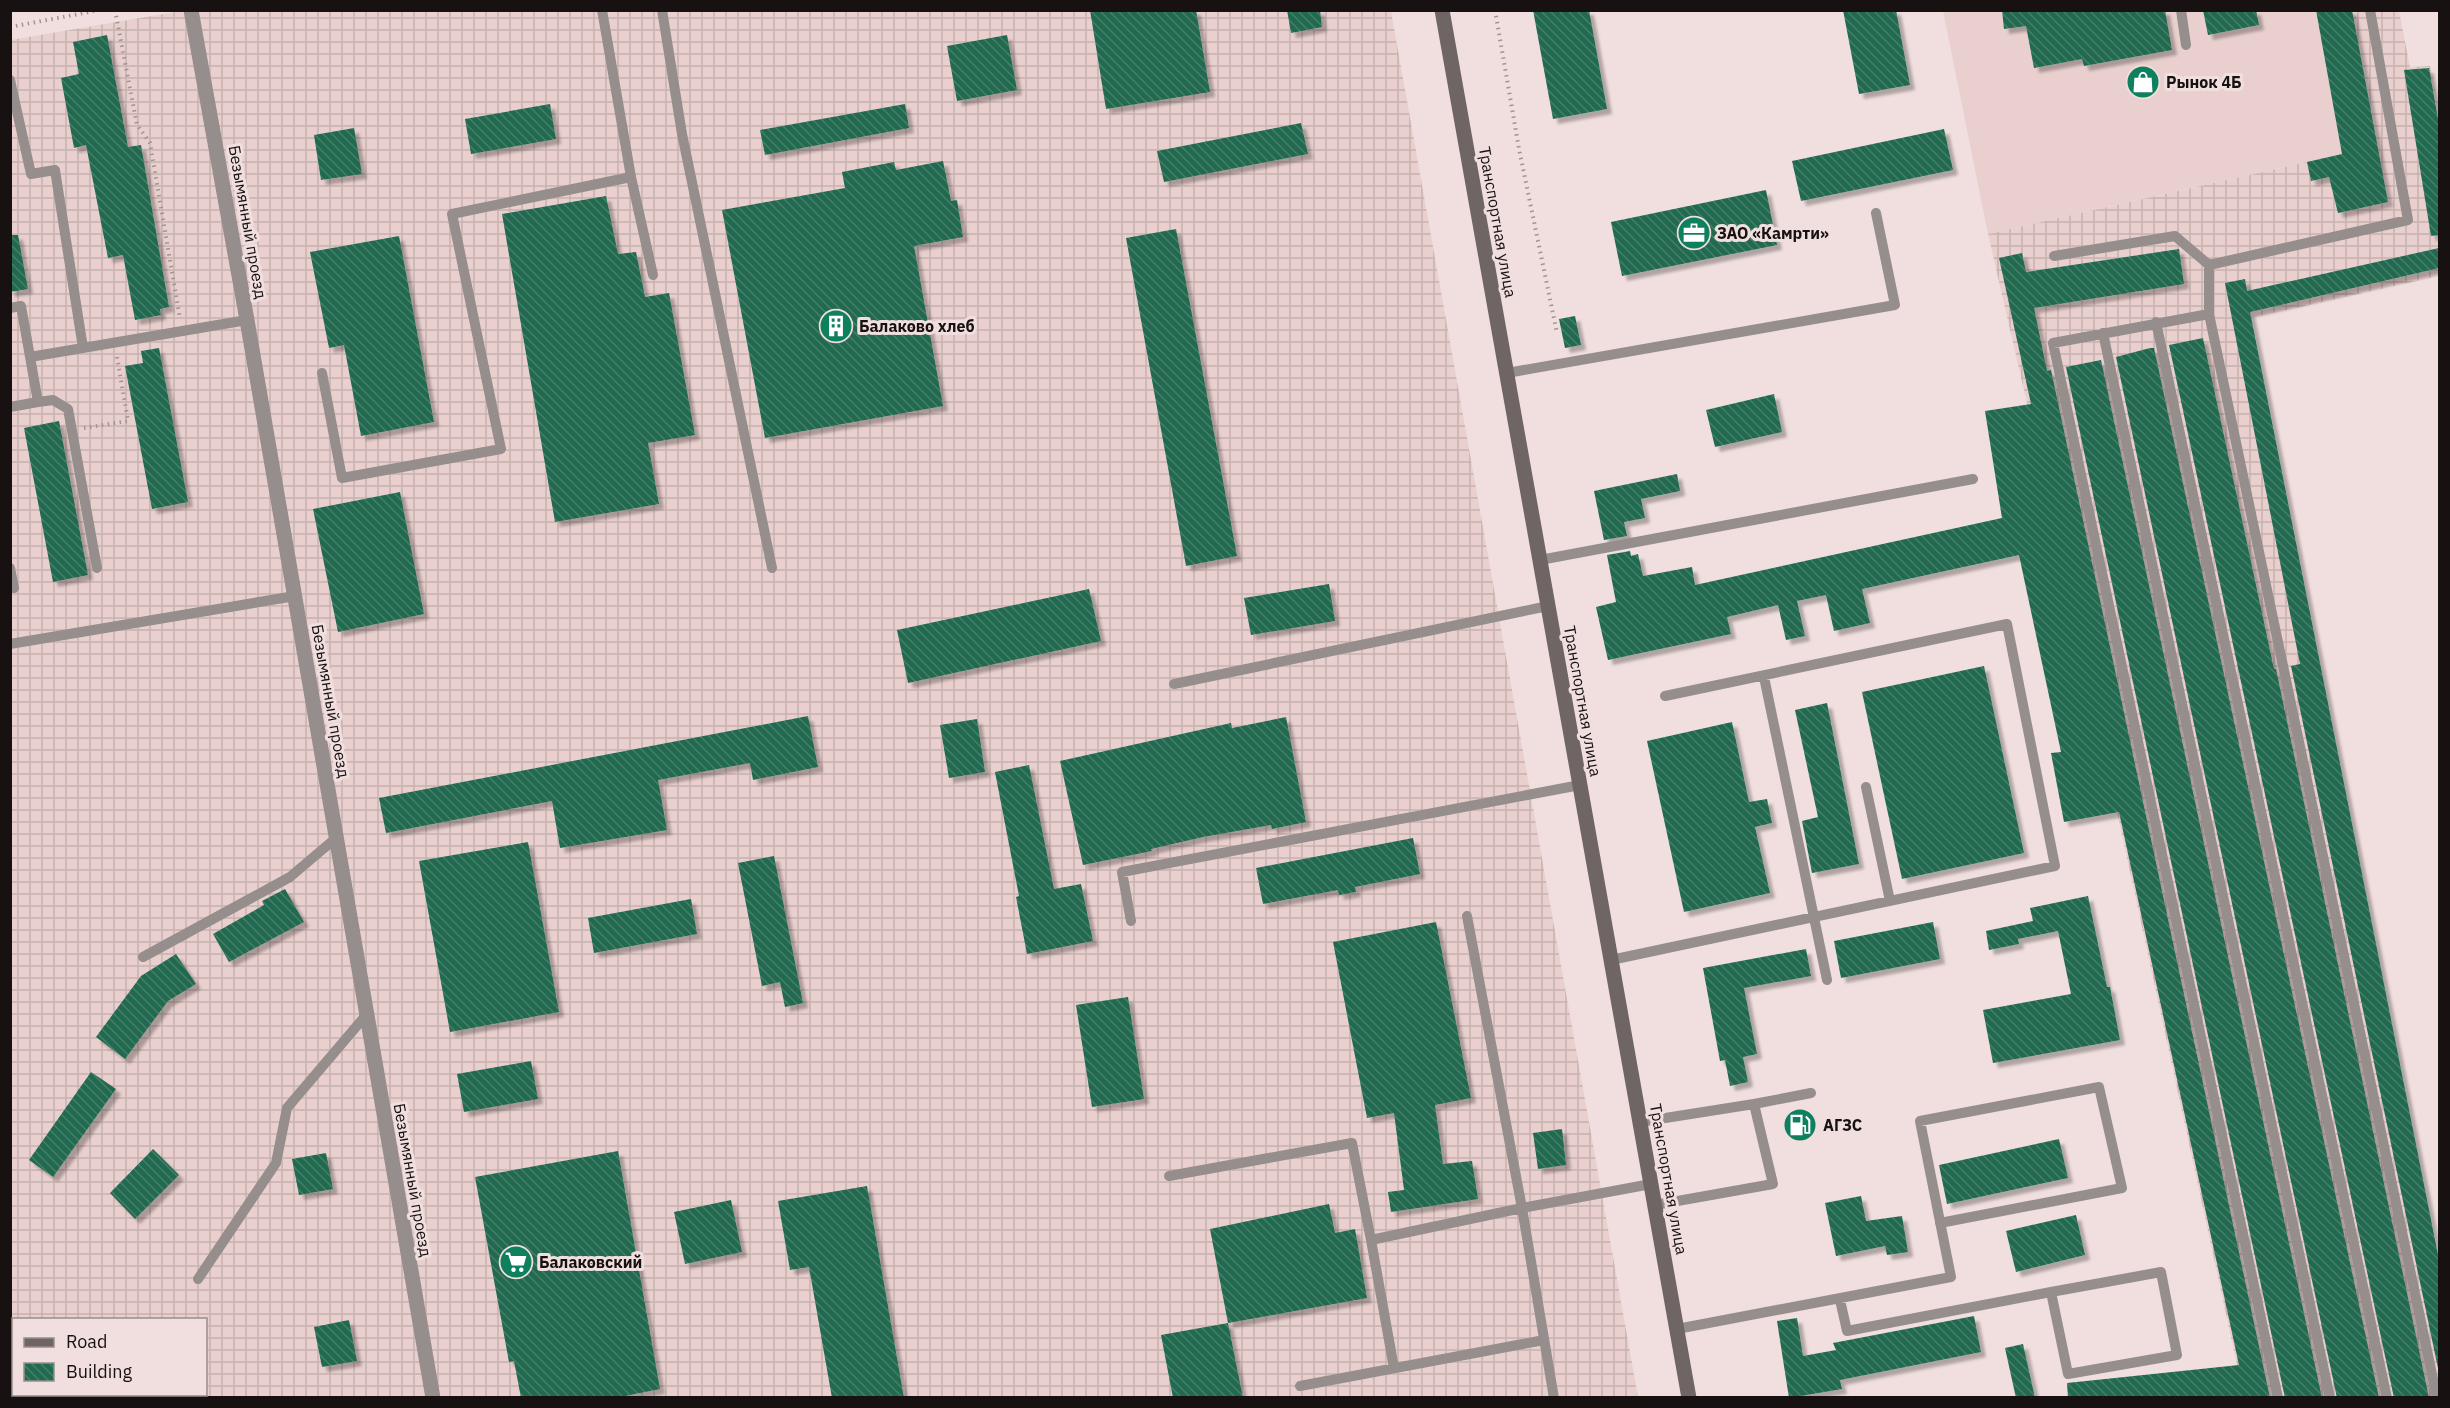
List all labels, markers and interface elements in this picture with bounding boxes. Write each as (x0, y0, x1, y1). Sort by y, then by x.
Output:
shop icon: Рынок 4Б (2125, 64, 2161, 100)
place label: Рынок 4Б (2166, 72, 2242, 92)
street label: Безымянный проезд (225, 144, 271, 301)
street label: Транспортная улица (1475, 145, 1521, 300)
office icon: ЗАО «Камрти» (1676, 215, 1712, 251)
place label: ЗАО «Камрти» (1717, 223, 1829, 243)
building icon: Балаково хлеб (818, 308, 854, 344)
place label: Балаково хлеб (859, 316, 975, 336)
street label: Безымянный проезд (308, 623, 354, 780)
street label: Транспортная улица (1560, 624, 1606, 779)
street label: Безымянный проезд (390, 1102, 436, 1259)
street label: Транспортная улица (1646, 1102, 1692, 1257)
fuel station icon: АГЗС (1782, 1107, 1818, 1143)
place label: АГЗС (1823, 1115, 1862, 1135)
supermarket icon: Балаковский (498, 1244, 534, 1280)
place label: Балаковский (539, 1252, 642, 1272)
legend (12, 1318, 207, 1396)
text: Road (66, 1330, 107, 1353)
text: Building (66, 1360, 133, 1383)

